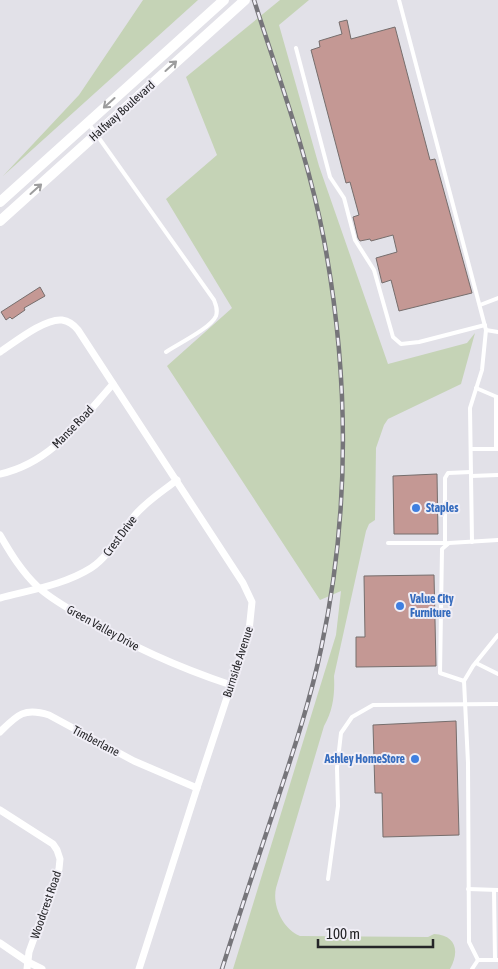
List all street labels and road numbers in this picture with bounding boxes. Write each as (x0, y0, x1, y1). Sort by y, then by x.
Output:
street label: Halfway Boulevard (86, 78, 158, 144)
street label: Manse Road (49, 403, 97, 451)
street label: Crest Drive (100, 513, 140, 559)
street label: Green Valley Drive (64, 602, 142, 654)
street label: Burnside Avenue (220, 625, 256, 699)
street label: Timberlane (70, 723, 122, 759)
street label: Woodcrest Road (28, 869, 64, 941)

